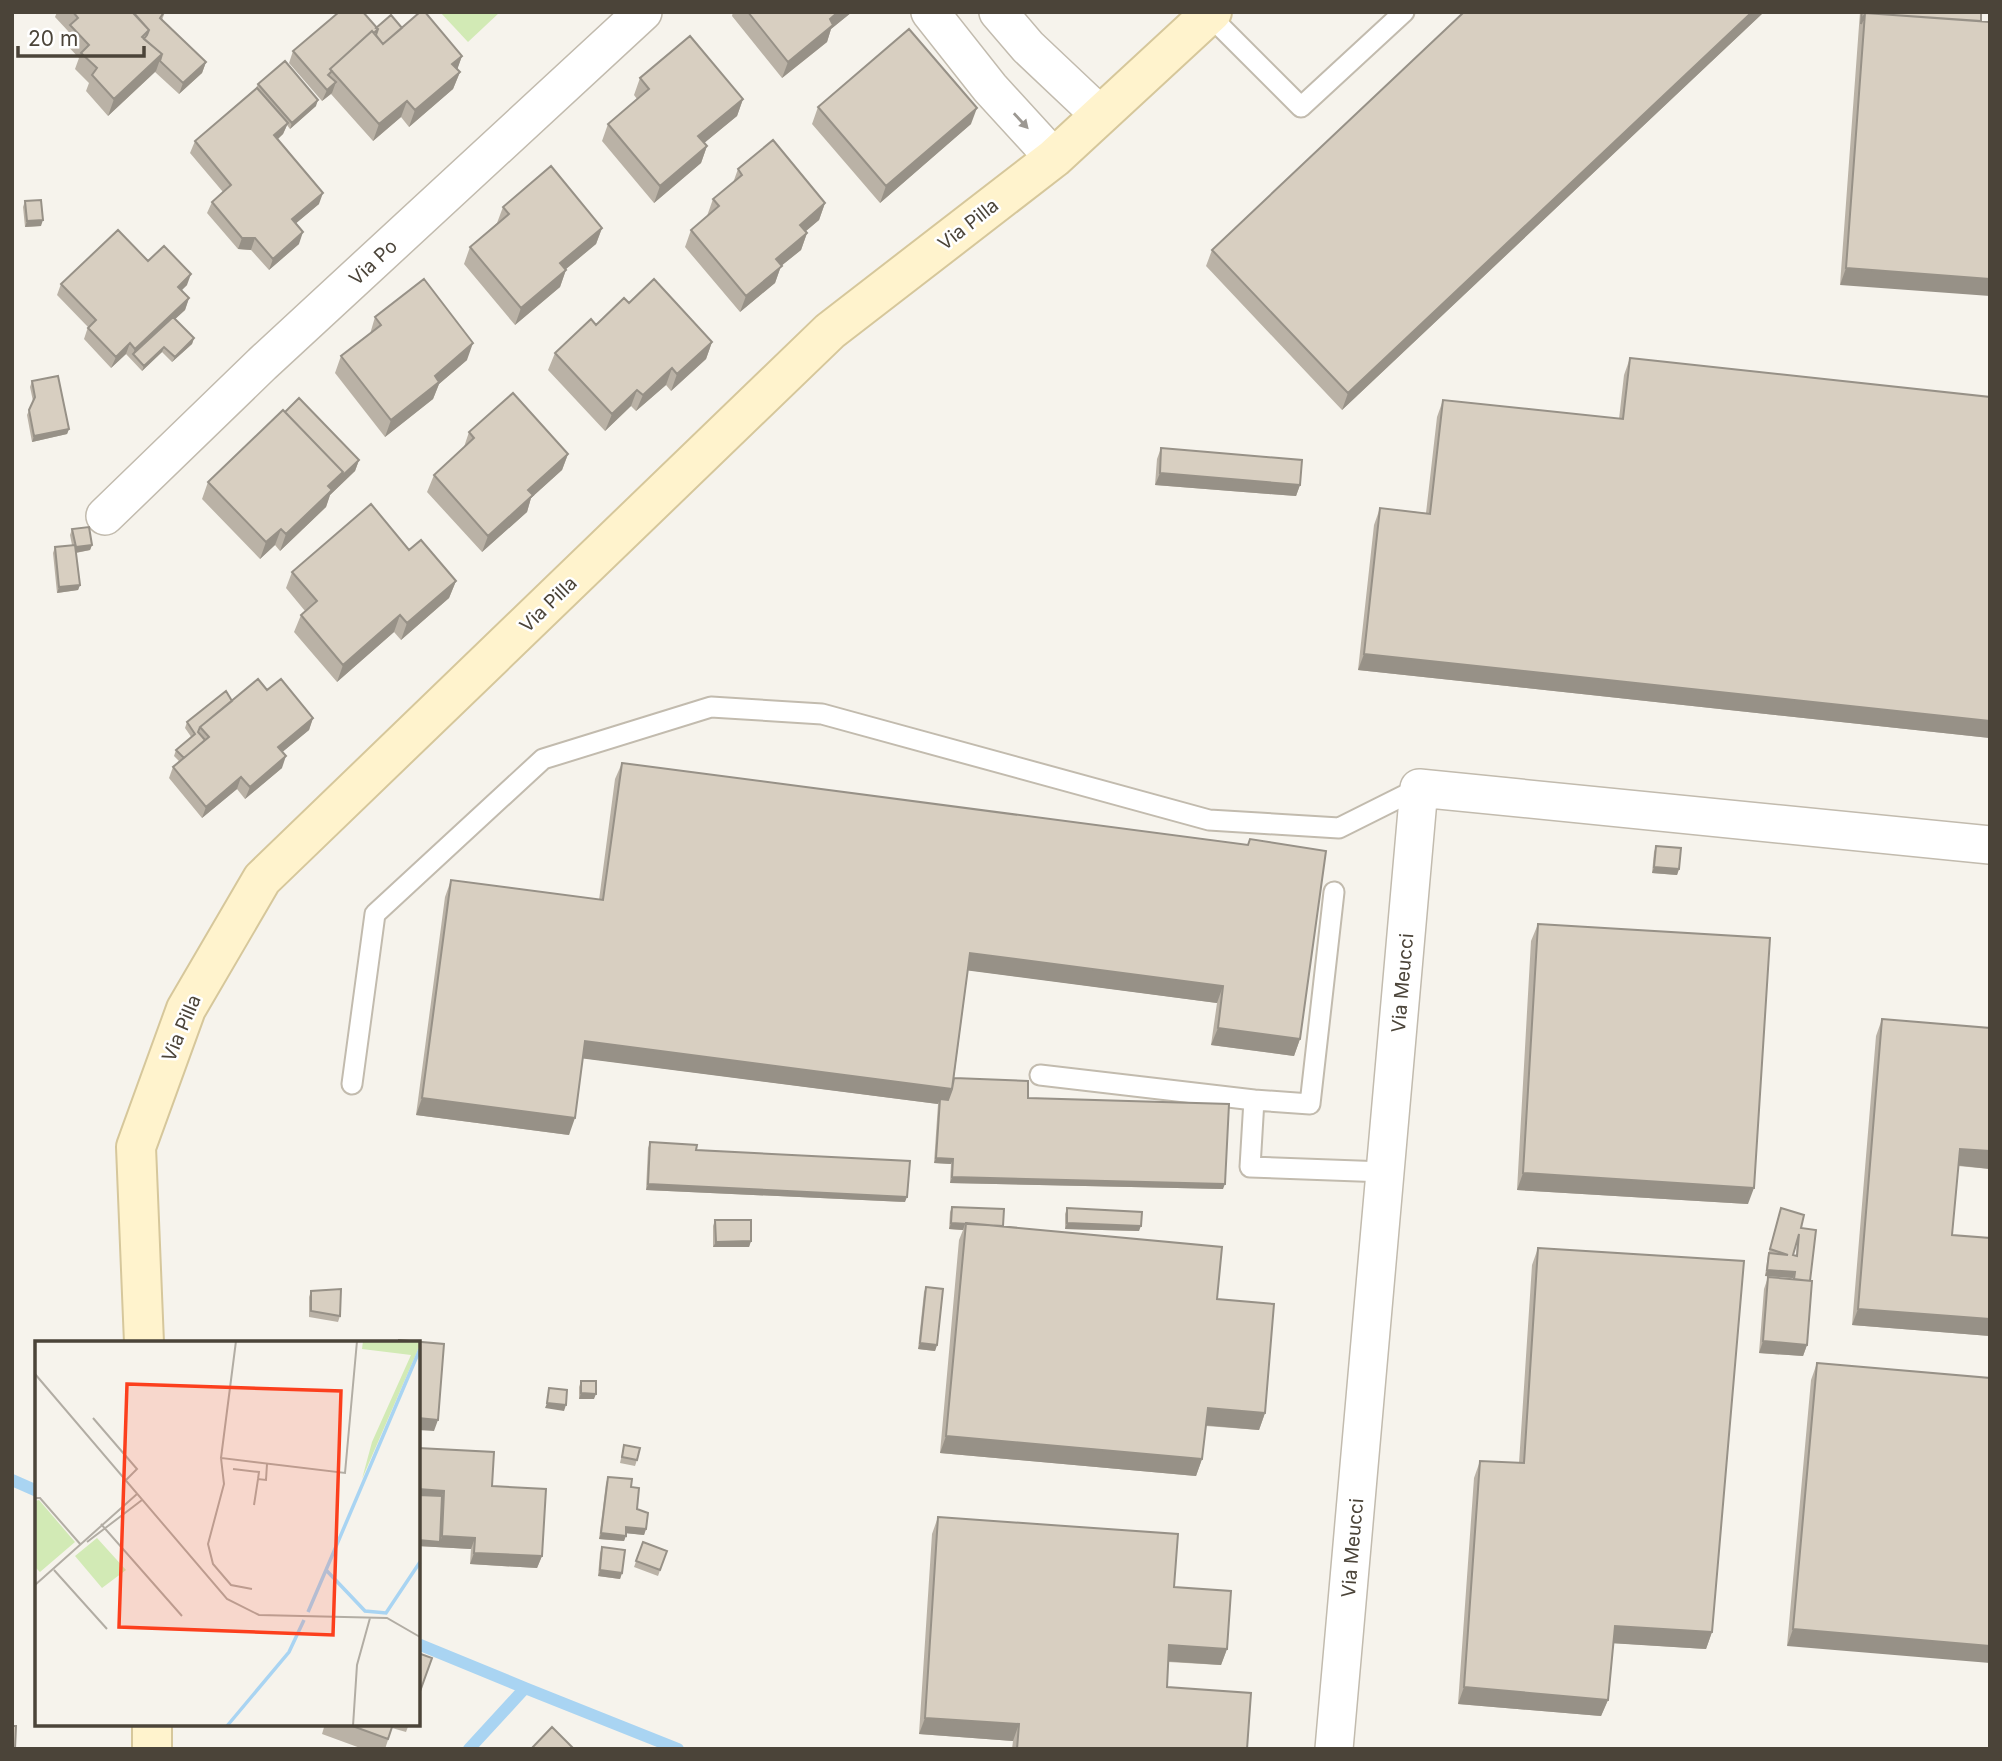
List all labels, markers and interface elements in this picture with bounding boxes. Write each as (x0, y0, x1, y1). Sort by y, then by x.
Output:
scale bar (18, 14, 144, 58)
text: 20 m (28, 26, 78, 51)
one-way arrow (1013, 112, 1029, 129)
street label: Via Pilla (934, 194, 1003, 255)
street label: Via Po (345, 234, 402, 290)
street label: Via Pilla (515, 572, 582, 637)
street label: Via Meucci (1387, 932, 1418, 1034)
street label: Via Pilla (157, 991, 206, 1065)
inset map (35, 1341, 420, 1726)
street label: Via Meucci (1337, 1497, 1368, 1599)

